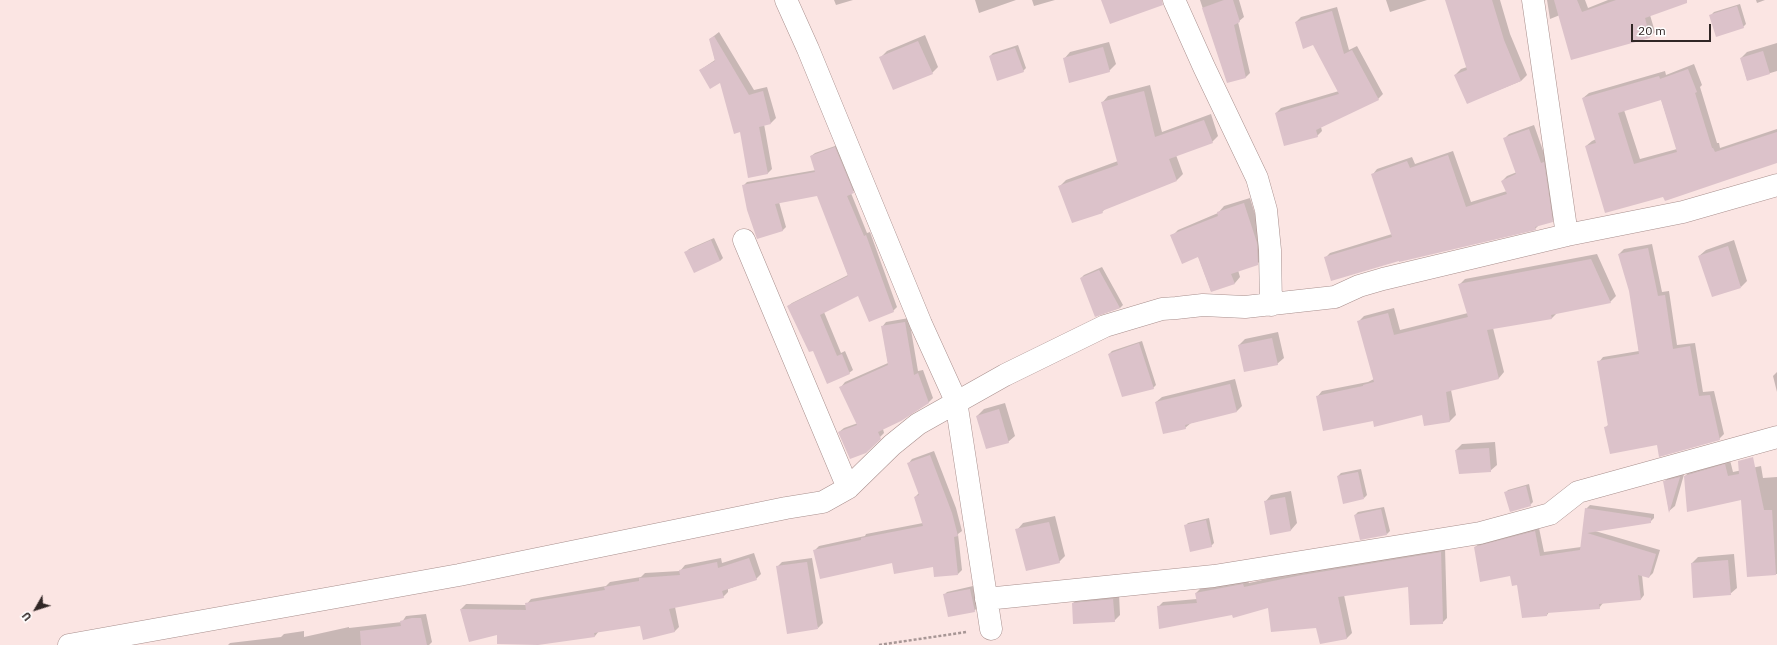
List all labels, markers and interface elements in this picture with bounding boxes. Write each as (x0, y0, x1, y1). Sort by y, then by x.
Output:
scale bar (1633, 16, 1713, 42)
text: 20 m (1638, 23, 1666, 38)
north arrow (16, 589, 56, 629)
text: U (19, 609, 35, 624)

